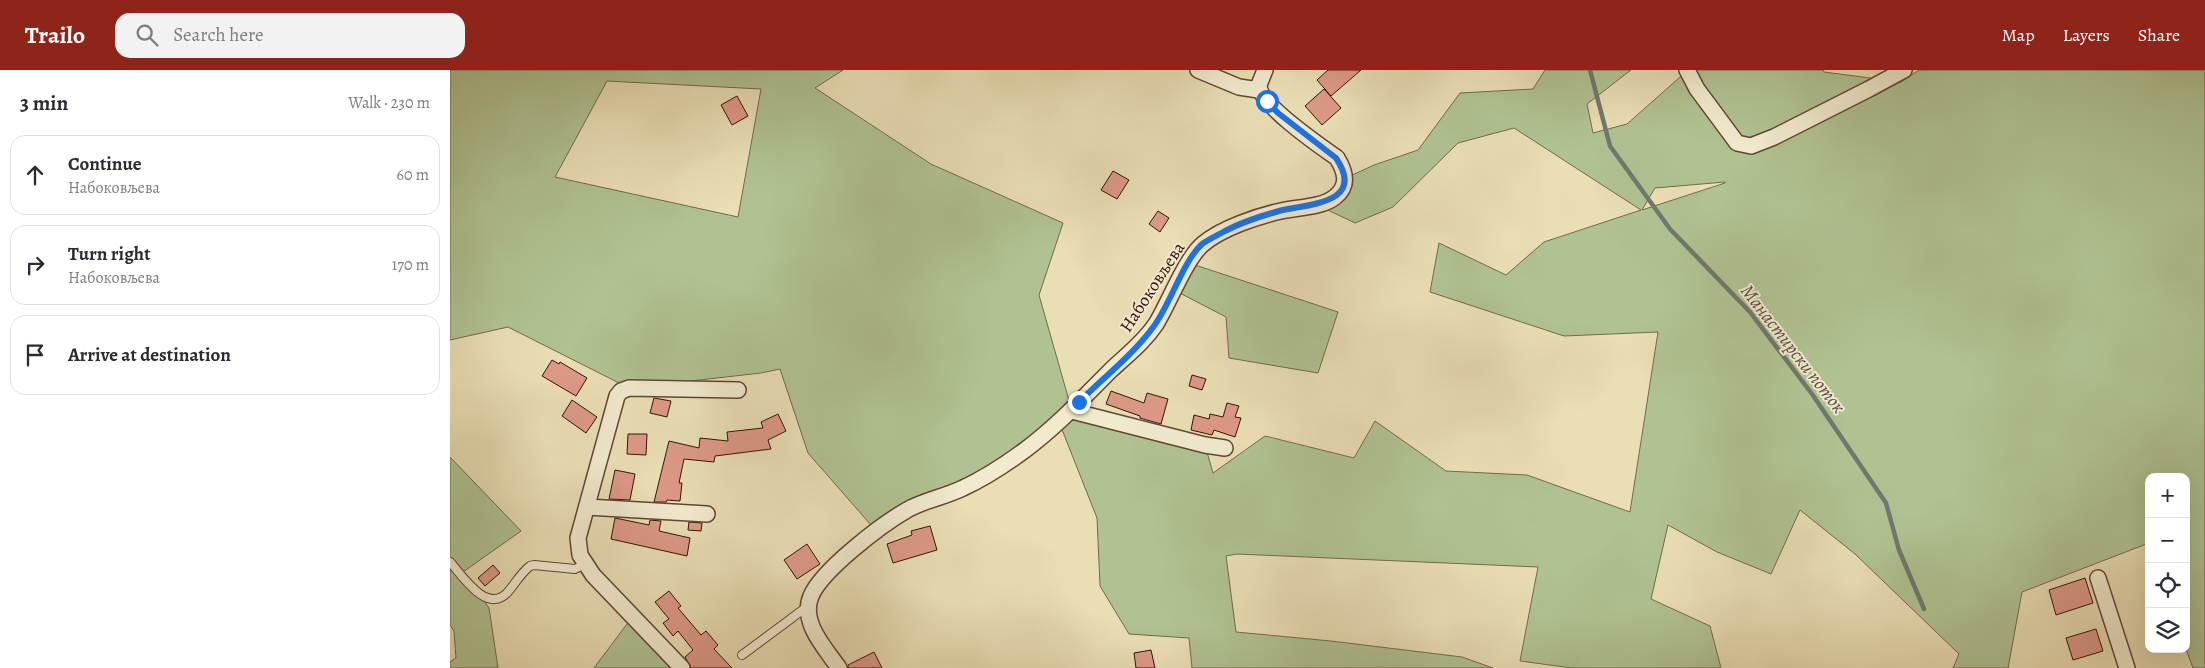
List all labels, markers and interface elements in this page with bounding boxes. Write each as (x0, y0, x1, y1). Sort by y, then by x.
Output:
search box (115, 13, 465, 58)
text: Trailo (25, 19, 85, 51)
icon: search (133, 21, 161, 49)
text: Search here (173, 22, 264, 48)
text: Map (2002, 23, 2035, 47)
text: Layers (2063, 23, 2110, 47)
text: Share (2138, 23, 2180, 47)
text: 3 min (20, 89, 68, 117)
route start (1256, 90, 1279, 113)
text: Walk · 230 m (348, 92, 430, 114)
text: Continue (68, 151, 142, 177)
icon: ahead (21, 161, 49, 189)
text: 60 m (397, 164, 429, 186)
text: Набоковљева (68, 177, 160, 199)
street label: Набоковљева (1114, 237, 1191, 337)
text: Turn right (68, 241, 150, 267)
icon: right (21, 251, 49, 279)
text: 170 m (392, 254, 429, 276)
text: Набоковљева (68, 267, 160, 289)
water label: Манастирски поток (1734, 279, 1852, 419)
icon: arrive (21, 341, 49, 369)
text: Arrive at destination (68, 342, 231, 368)
route end (1068, 391, 1091, 414)
map controls (2145, 473, 2190, 653)
button: + (2145, 473, 2190, 518)
button: − (2145, 518, 2190, 563)
button: locate (2145, 563, 2190, 608)
button: layers (2145, 608, 2190, 653)

